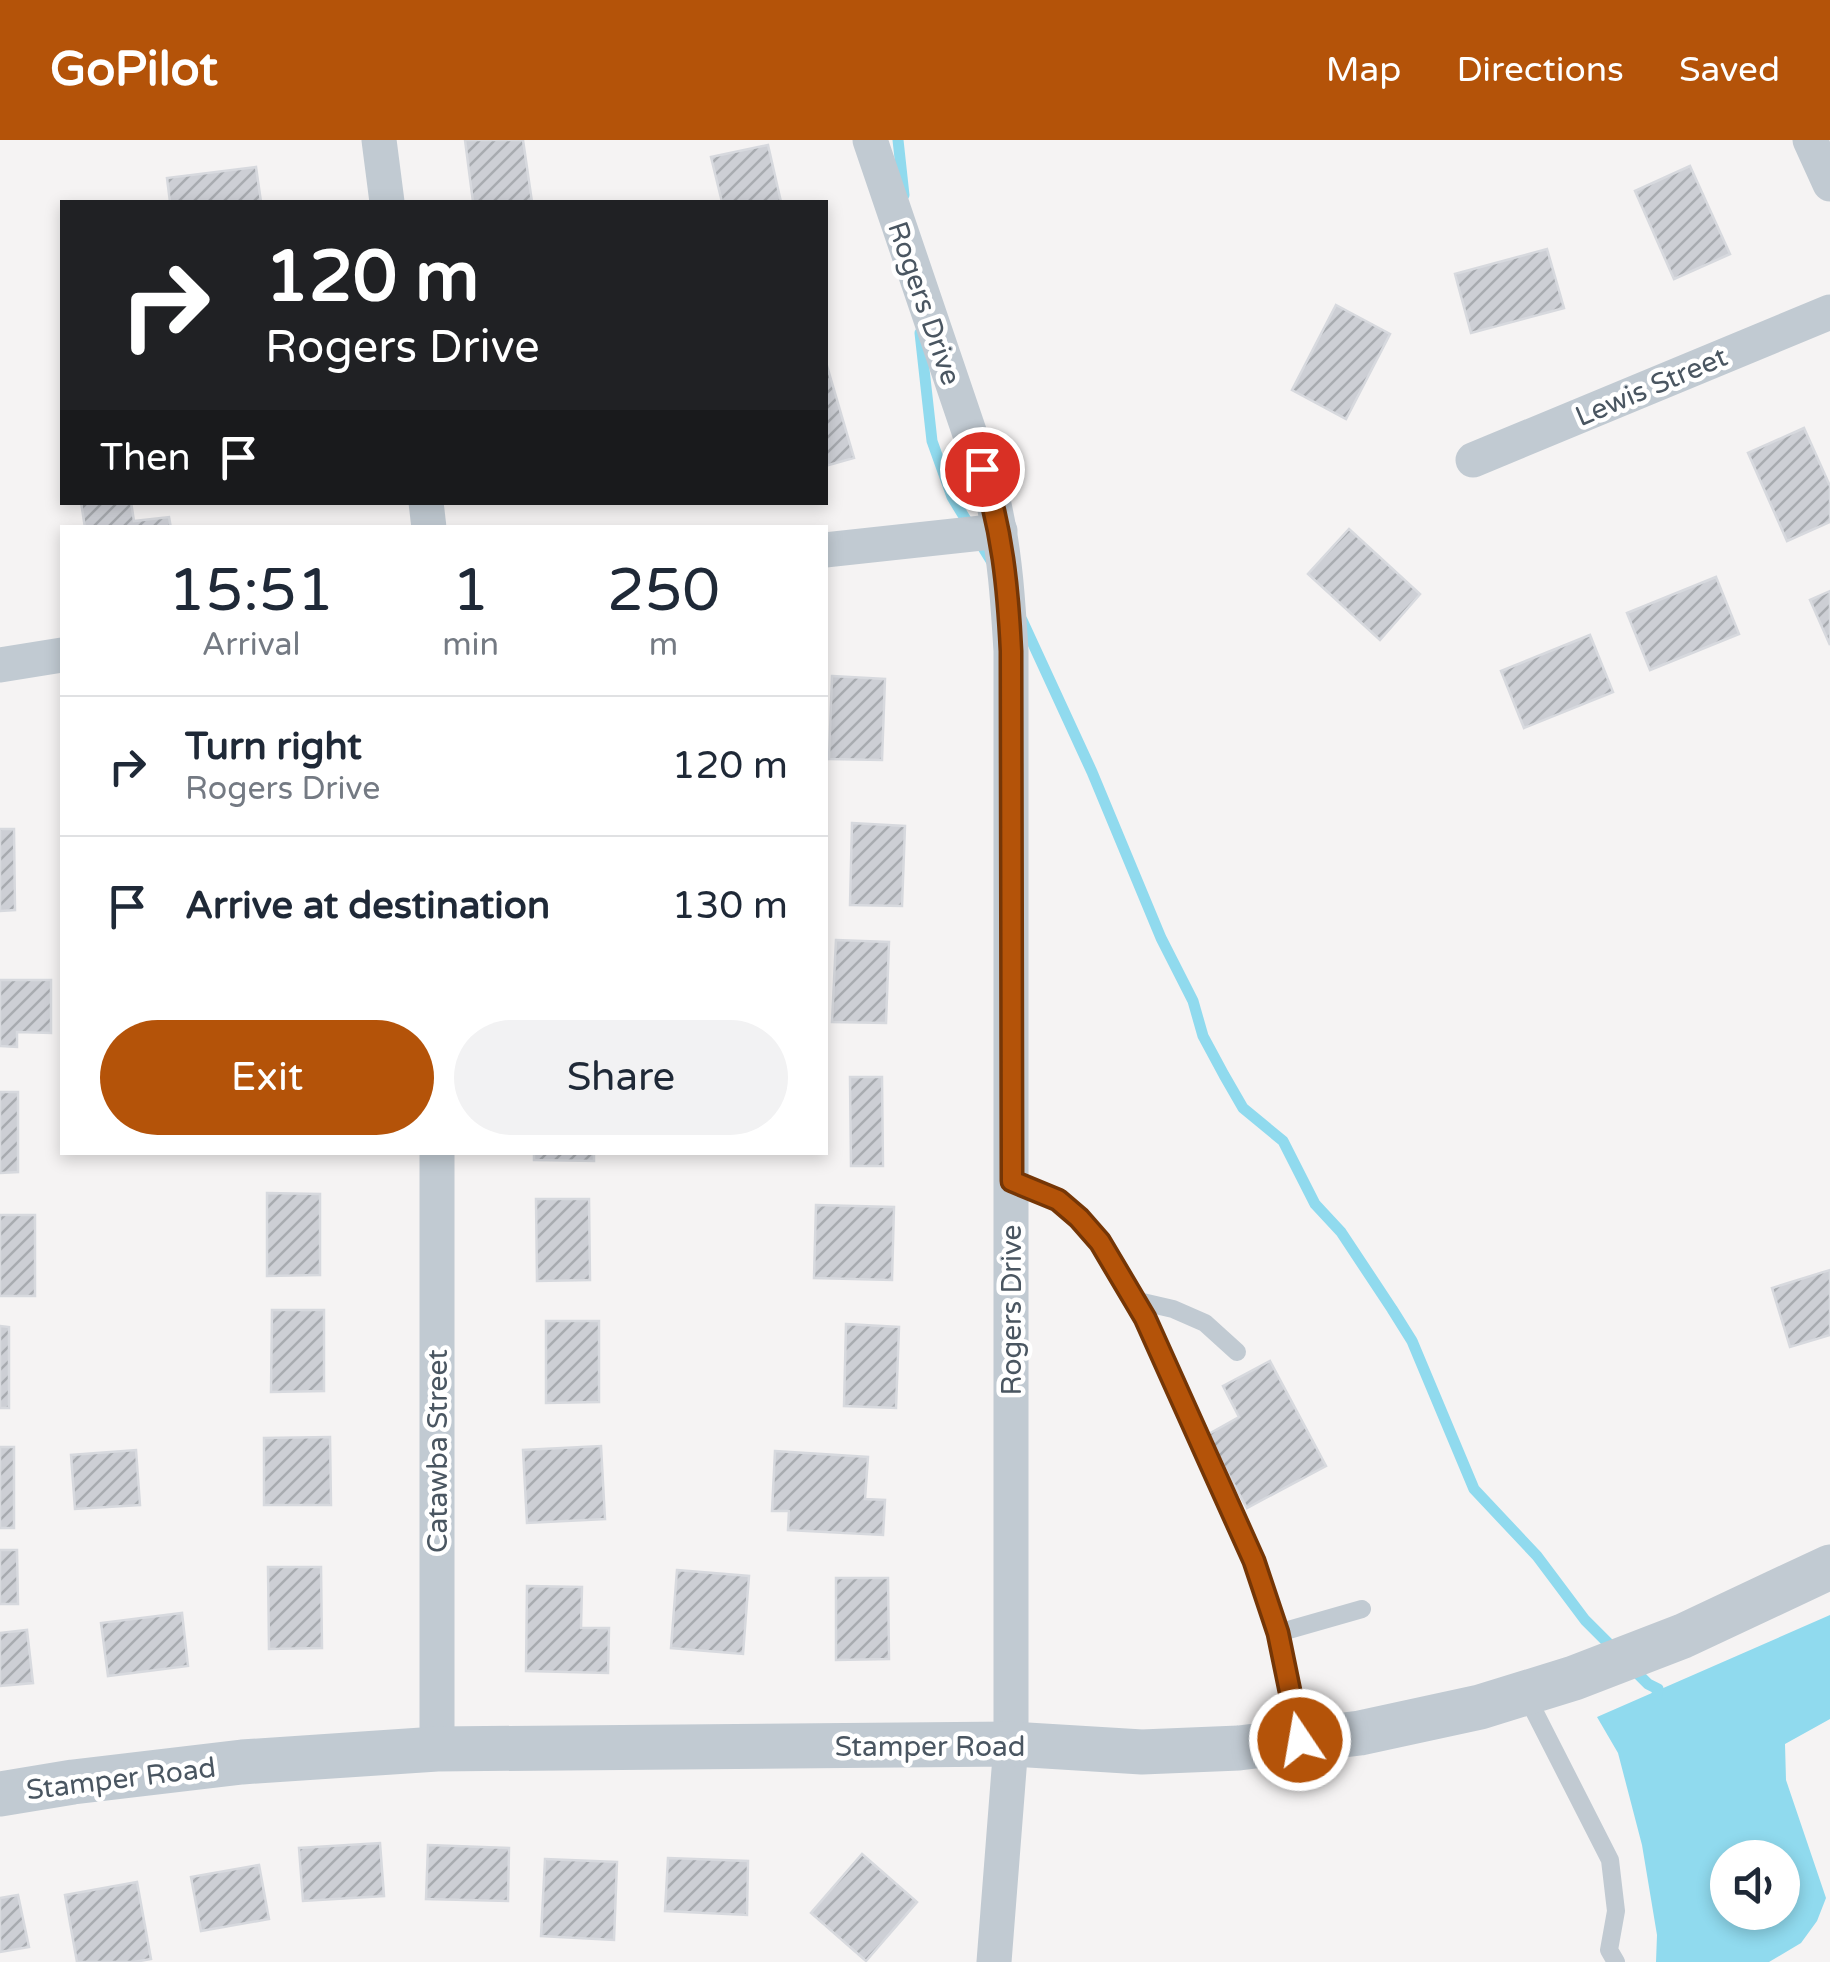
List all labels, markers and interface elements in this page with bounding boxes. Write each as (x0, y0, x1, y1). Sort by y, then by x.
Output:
text: GoPilot (50, 41, 218, 99)
text: Map (1326, 49, 1401, 91)
text: Directions (1456, 49, 1624, 91)
text: Saved (1679, 49, 1780, 91)
street label: Rogers Drive (880, 217, 968, 390)
text: 120 m (265, 236, 479, 320)
icon: right (100, 240, 230, 370)
text: Rogers Drive (265, 321, 540, 375)
street label: Lewis Street (1570, 340, 1733, 434)
pin (940, 427, 1025, 512)
icon: arrive (211, 430, 266, 485)
text: Then (100, 435, 191, 481)
icon: arrive (955, 442, 1010, 497)
text: 15:51 (168, 555, 334, 627)
text: 1 (452, 555, 489, 627)
text: 250 (607, 555, 720, 627)
text: Arrival (202, 626, 301, 664)
text: min (442, 626, 499, 664)
text: m (649, 626, 678, 664)
text: Turn right (185, 724, 362, 770)
icon: right (100, 739, 155, 794)
text: 120 m (672, 743, 788, 789)
text: Rogers Drive (185, 770, 380, 808)
icon: arrive (100, 879, 155, 934)
text: Arrive at destination (185, 883, 550, 929)
text: 130 m (672, 883, 788, 929)
button: Exit (100, 1020, 434, 1135)
button: Share (454, 1020, 788, 1135)
street label: Rogers Drive (995, 1225, 1029, 1395)
street label: Catawba Street (421, 1349, 455, 1553)
position arrow (1248, 1688, 1352, 1792)
street label: Stamper Road (835, 1730, 1025, 1764)
street label: Stamper Road (24, 1751, 218, 1807)
map controls (1710, 1840, 1800, 1930)
button: sound (1710, 1840, 1800, 1930)

